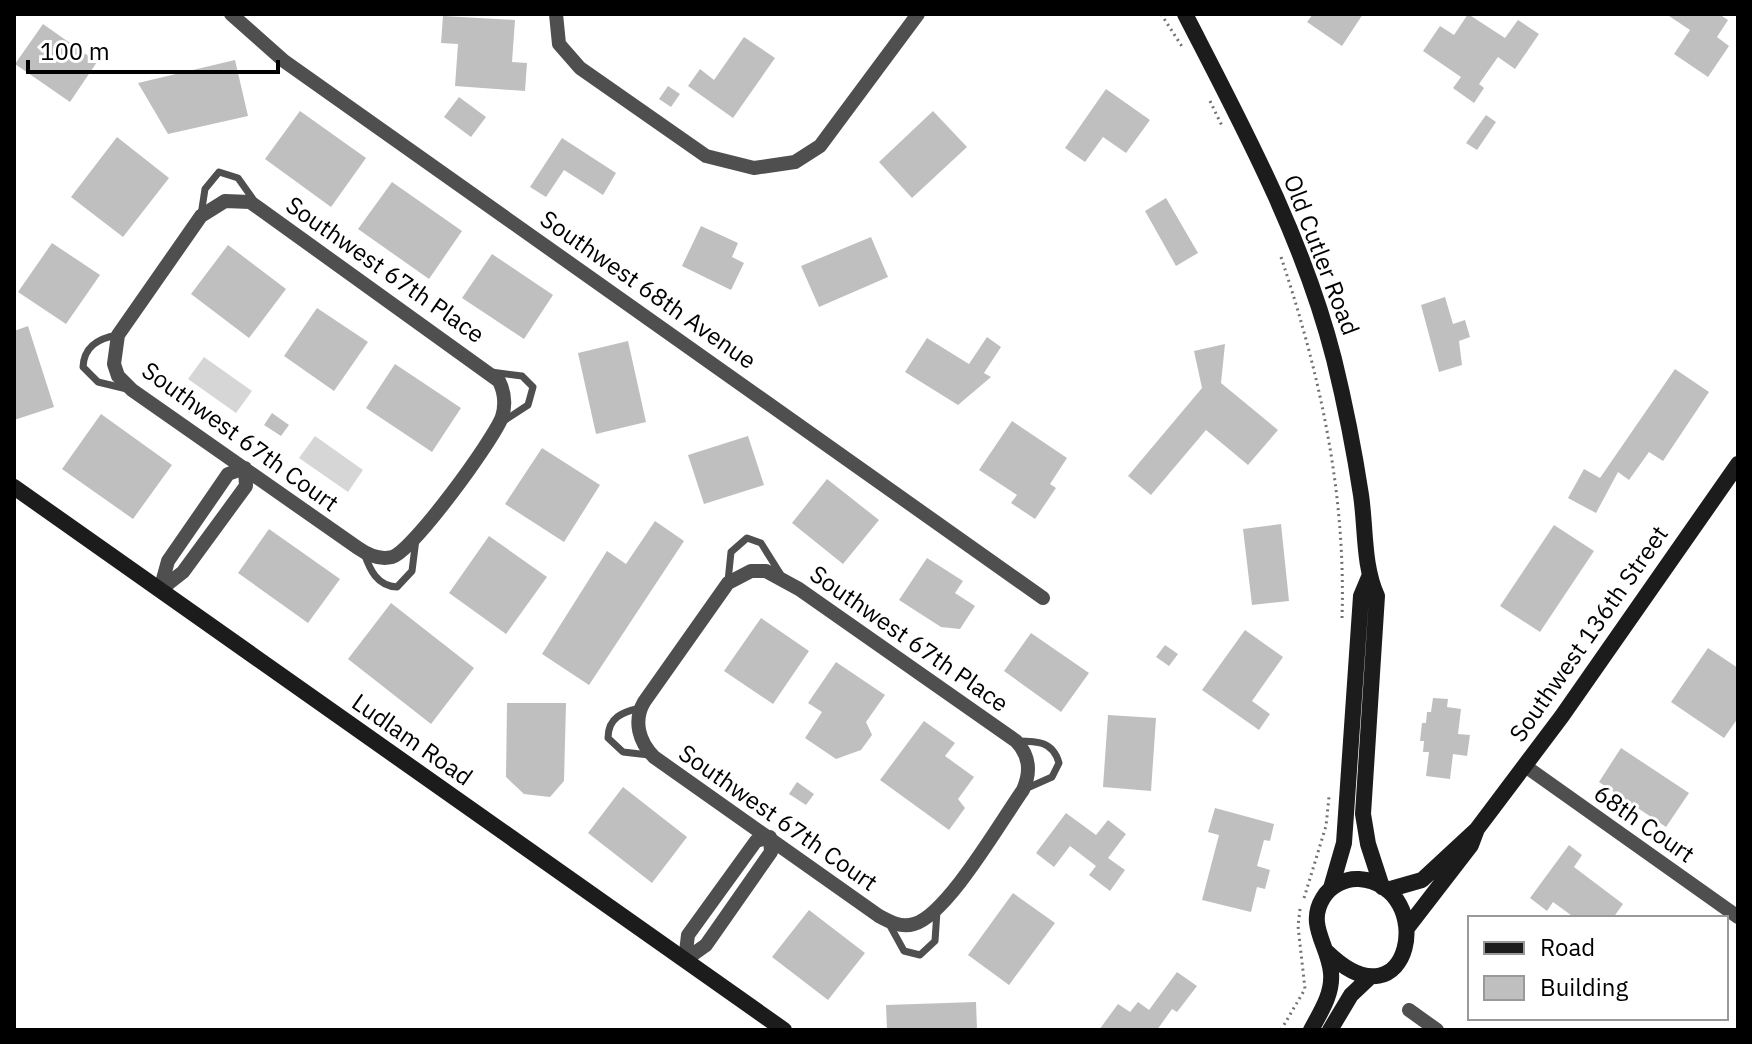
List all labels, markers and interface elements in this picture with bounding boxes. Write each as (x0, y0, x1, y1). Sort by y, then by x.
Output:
scale bar (28, 24, 278, 74)
text: 100 m (40, 35, 110, 67)
street label: Old Cutler Road (1277, 170, 1367, 339)
street label: Southwest 67th Place (280, 189, 491, 350)
street label: Southwest 68th Avenue (534, 202, 763, 376)
street label: Southwest 67th Court (136, 354, 345, 518)
street label: Southwest 136th Street (1501, 519, 1675, 748)
street label: Southwest 67th Place (804, 558, 1015, 719)
street label: Ludlam Road (346, 686, 479, 793)
street label: Southwest 67th Court (673, 736, 884, 898)
street label: 68th Court (1588, 777, 1701, 870)
legend (1468, 916, 1728, 1020)
text: Road (1540, 931, 1595, 963)
text: Building (1540, 971, 1628, 1003)

